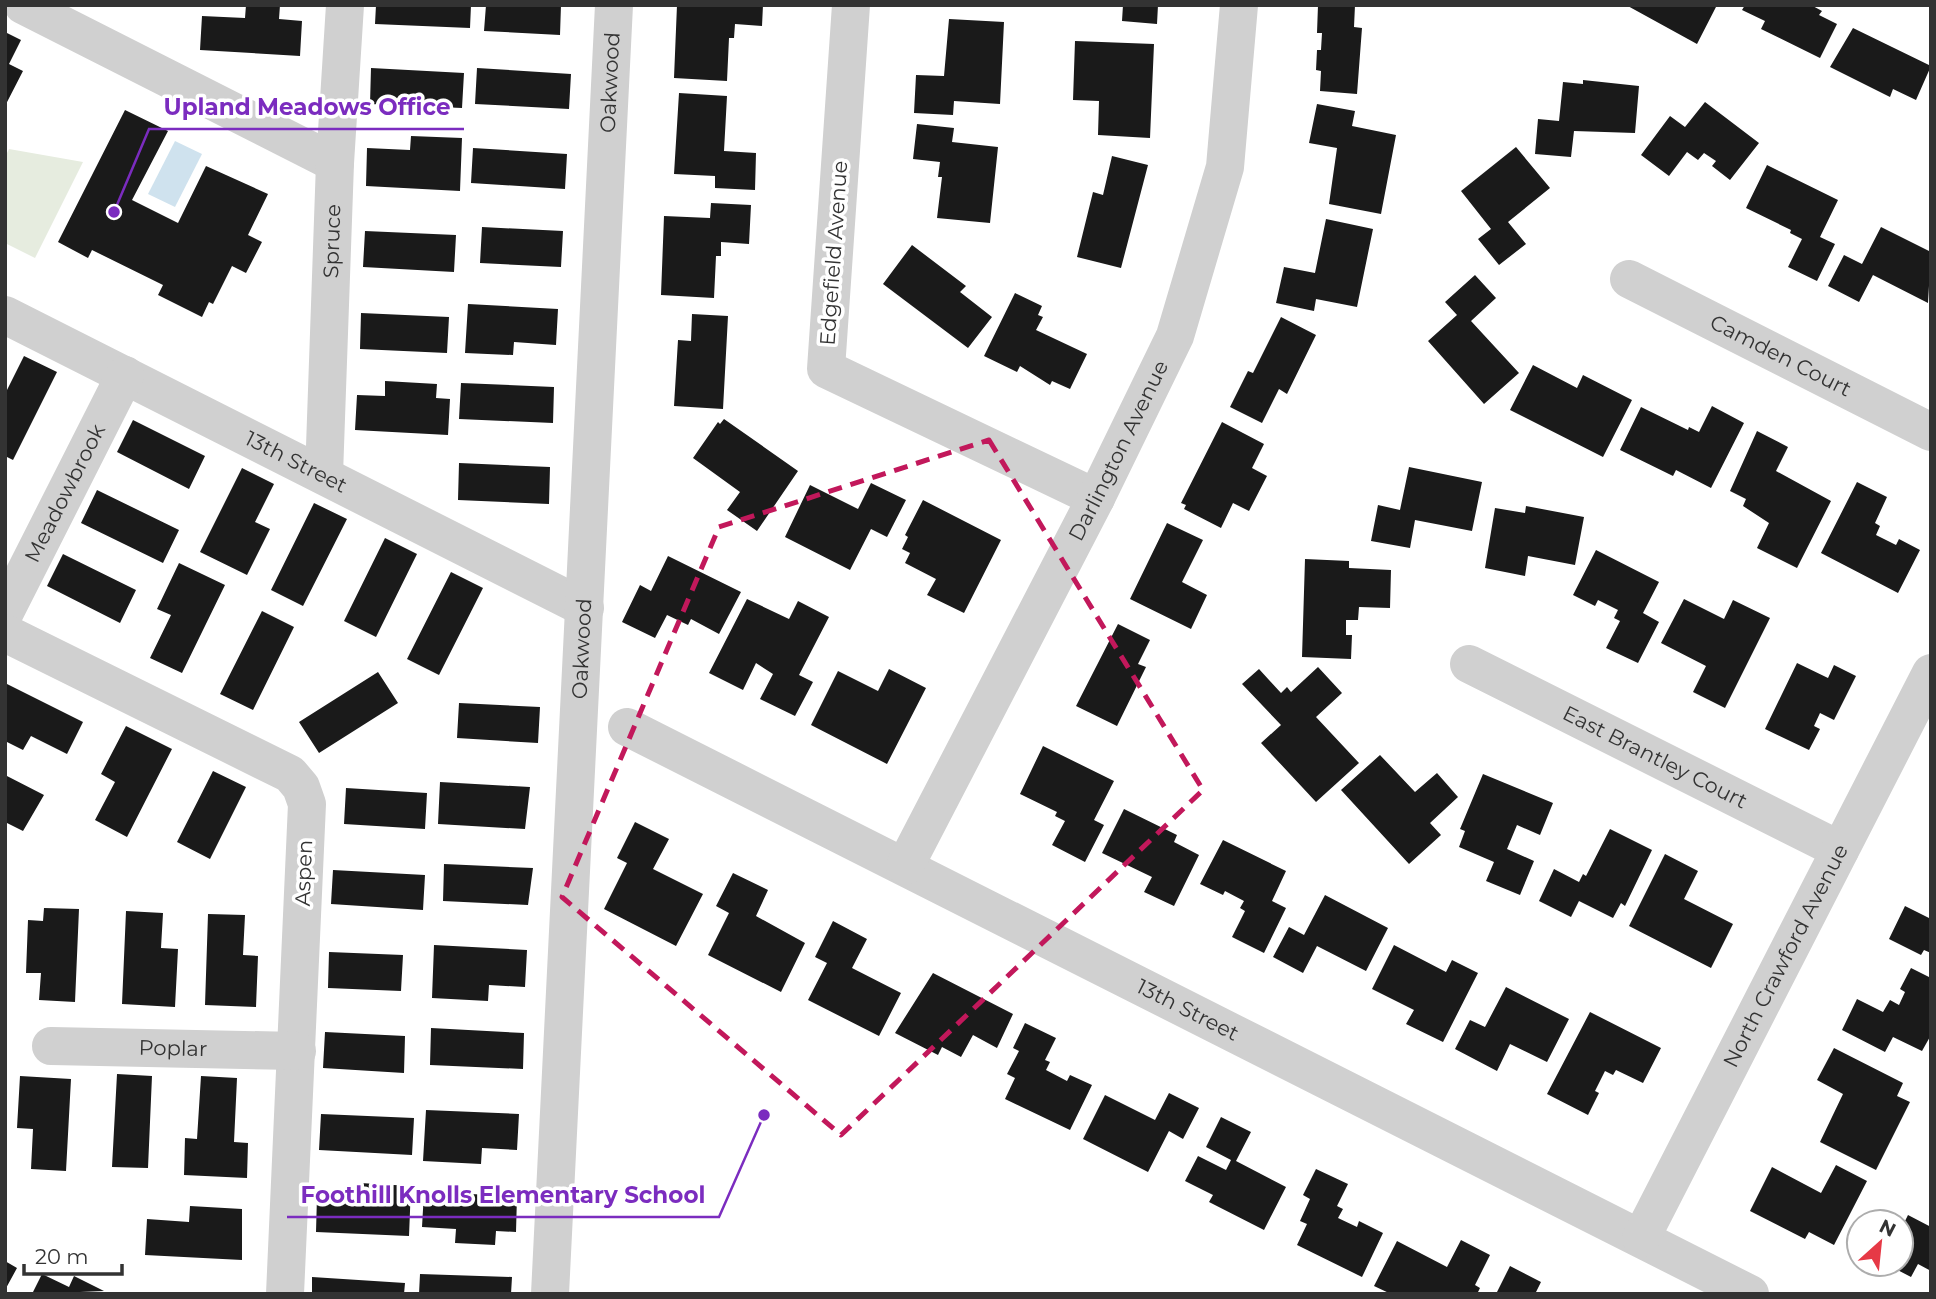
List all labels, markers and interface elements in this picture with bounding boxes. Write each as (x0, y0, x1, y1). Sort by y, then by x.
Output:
street label: Oakwood (595, 32, 625, 133)
callout: Upland Meadows Office (149, 85, 464, 129)
text: Upland Meadows Office (164, 93, 450, 121)
street label: Edgefield Avenue (815, 160, 852, 346)
street label: Spruce (318, 204, 346, 279)
street label: Camden Court (1706, 309, 1856, 402)
street label: Darlington Avenue (1063, 356, 1173, 545)
street label: Meadowbrook (19, 419, 110, 566)
street label: 13th Street (241, 425, 351, 498)
street label: Oakwood (567, 598, 597, 700)
street label: East Brantley Court (1559, 700, 1752, 813)
street label: Aspen (290, 839, 317, 907)
street label: North Crawford Avenue (1718, 840, 1853, 1072)
street label: 13th Street (1133, 973, 1243, 1046)
street label: Poplar (138, 1035, 208, 1061)
callout: Foothill Knolls Elementary School (287, 1173, 719, 1217)
text: Foothill Knolls Elementary School (301, 1181, 705, 1209)
north arrow (1845, 1208, 1915, 1278)
text: N (1875, 1215, 1900, 1242)
scale bar (24, 1232, 122, 1276)
text: 20 m (35, 1244, 89, 1269)

